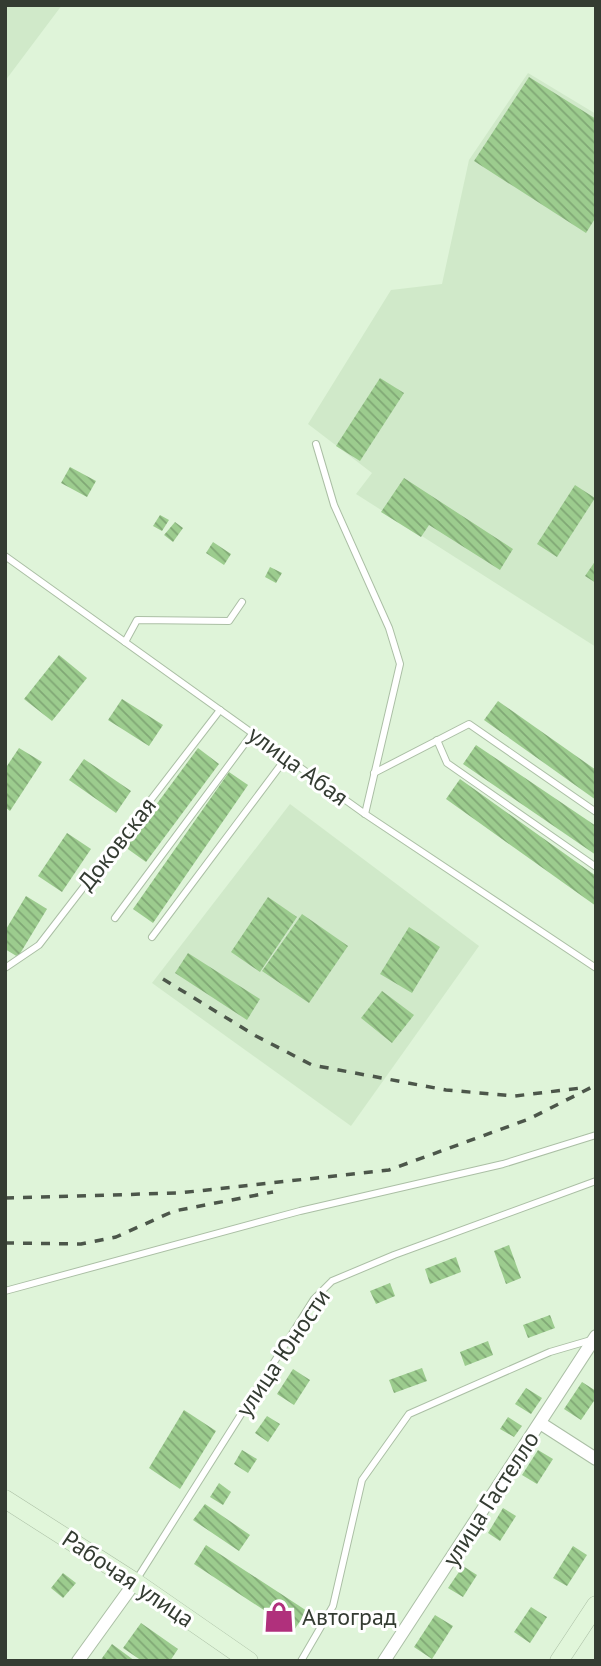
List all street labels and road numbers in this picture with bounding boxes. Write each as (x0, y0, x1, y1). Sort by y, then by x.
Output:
street label: улица Абая (242, 719, 355, 813)
street label: Доковская (71, 791, 163, 897)
street label: улица Юности (228, 1283, 337, 1423)
street label: улица Гастелло (435, 1425, 546, 1572)
street label: Рабочая улица (56, 1523, 200, 1634)

